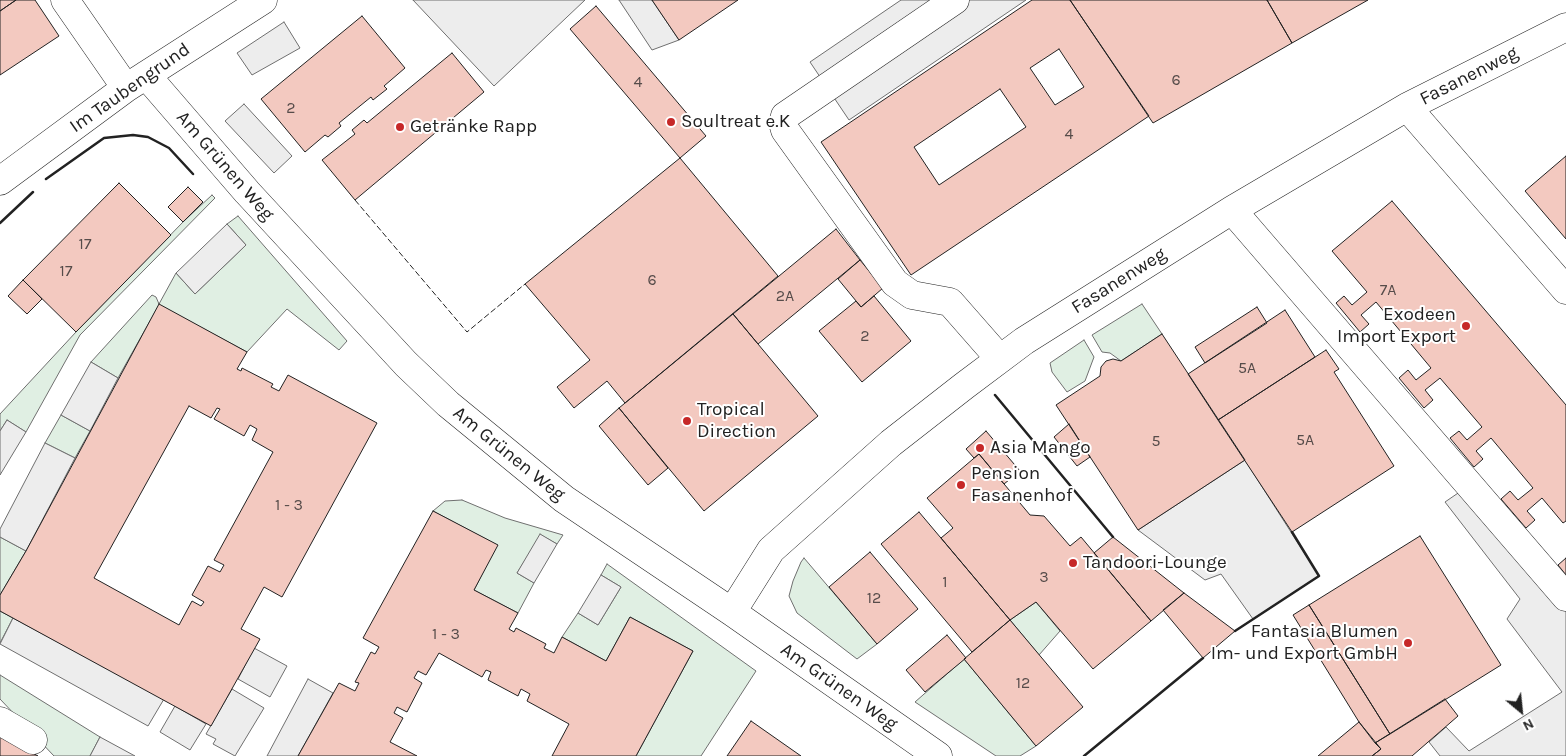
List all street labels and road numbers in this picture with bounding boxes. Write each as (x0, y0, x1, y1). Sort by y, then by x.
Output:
street label: Im Taubengrund (65, 38, 195, 138)
street label: Fasanenweg (1416, 41, 1522, 111)
street label: Am Grünen Weg (171, 106, 279, 226)
street label: Fasanenweg (1067, 243, 1171, 319)
street label: Am Grünen Weg (448, 402, 570, 506)
street label: Am Grünen Weg (776, 638, 902, 736)

